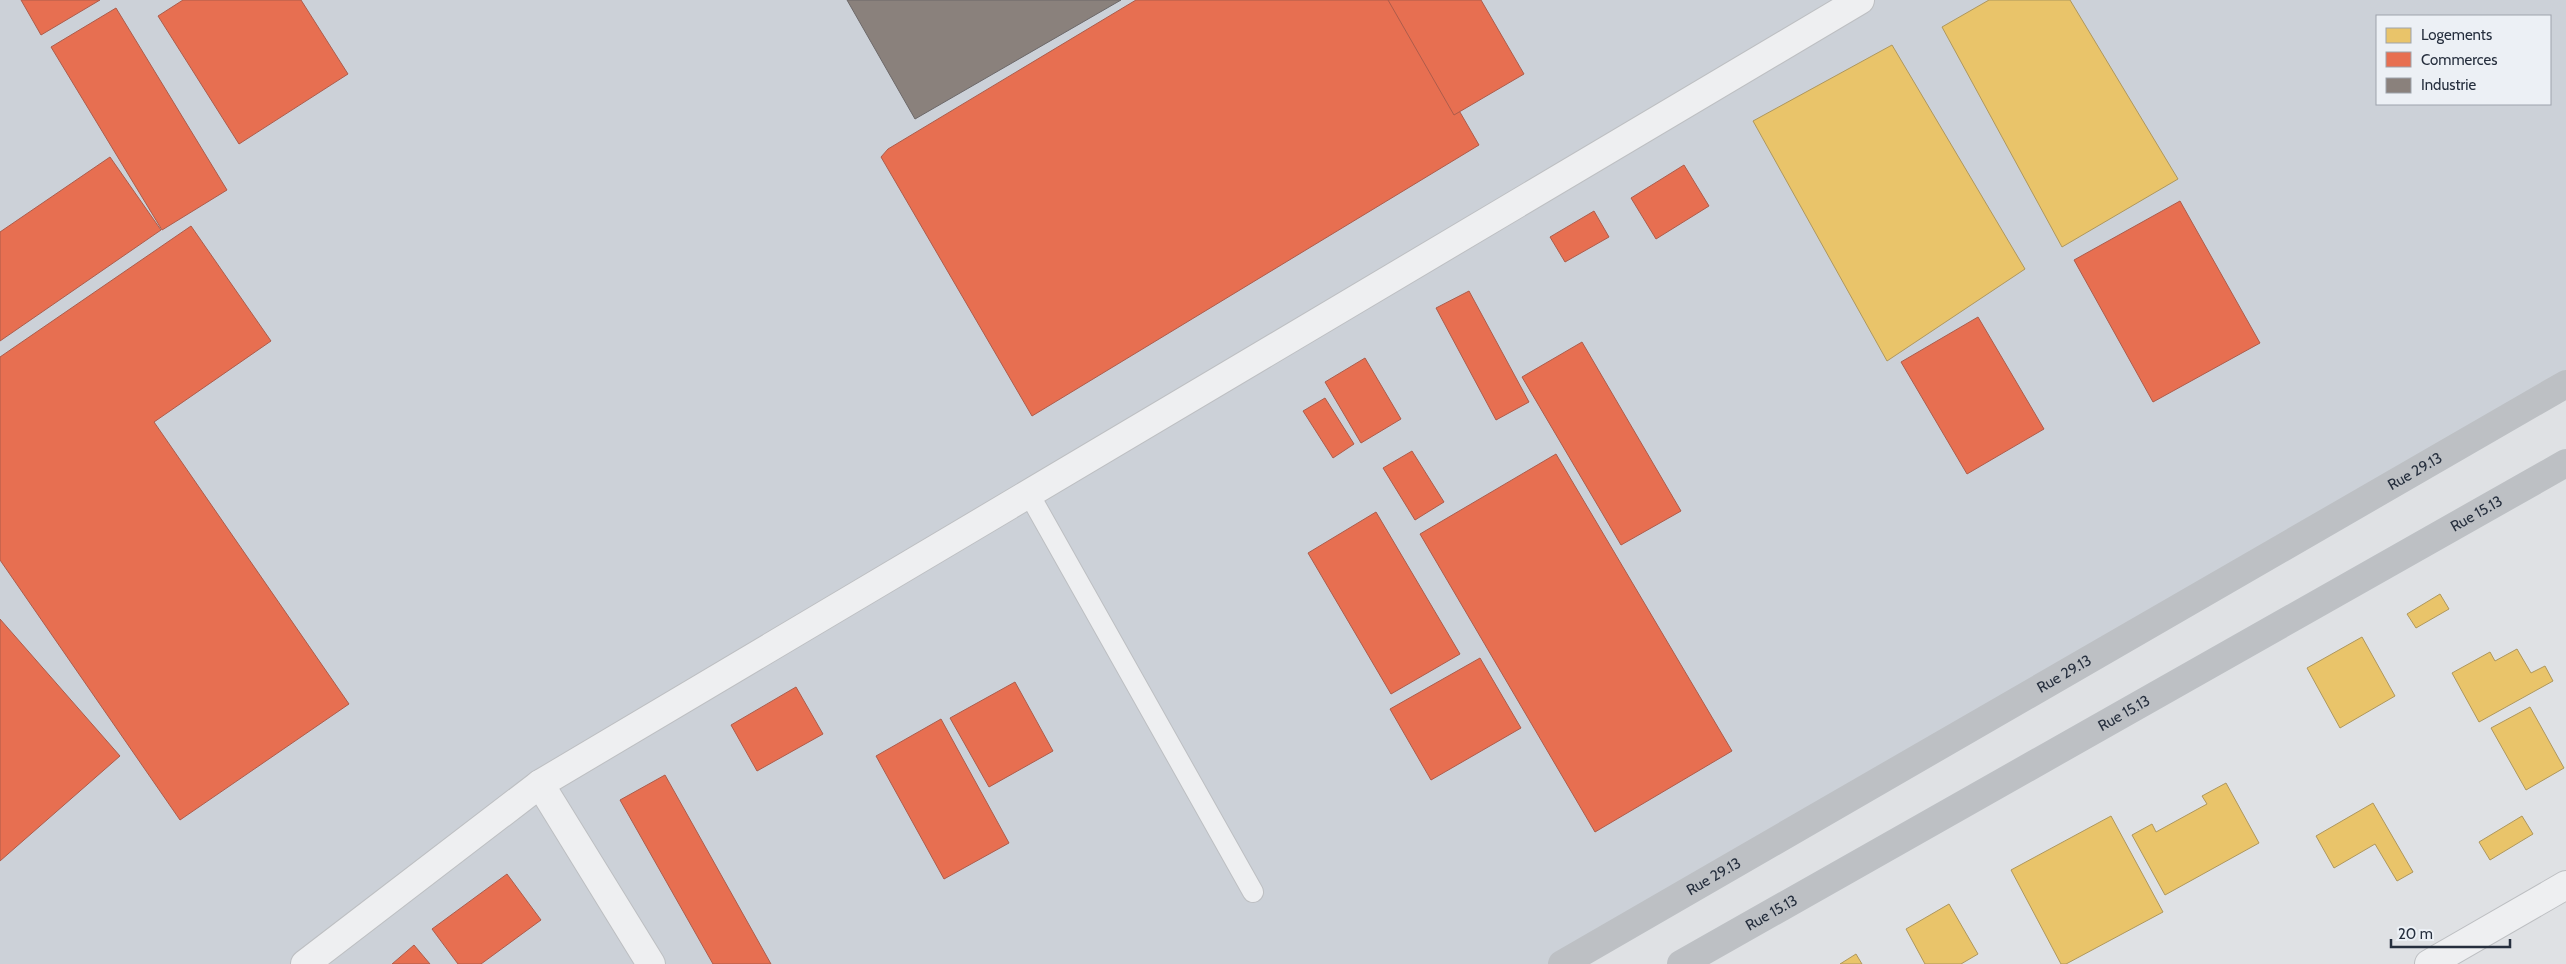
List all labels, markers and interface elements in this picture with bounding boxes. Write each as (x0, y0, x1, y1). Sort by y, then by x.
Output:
legend (2376, 15, 2551, 105)
text: Logements (2421, 26, 2492, 44)
text: Commerces (2421, 51, 2497, 69)
text: Industrie (2421, 76, 2476, 94)
street label: Rue 29.13 (2385, 449, 2445, 494)
street label: Rue 15.13 (2447, 492, 2506, 536)
street label: Rue 29.13 (2034, 651, 2095, 697)
street label: Rue 15.13 (2095, 691, 2153, 735)
street label: Rue 29.13 (1683, 854, 1744, 899)
street label: Rue 15.13 (1742, 891, 1801, 935)
scale bar (2391, 916, 2510, 948)
text: 20 m (2398, 925, 2433, 943)

